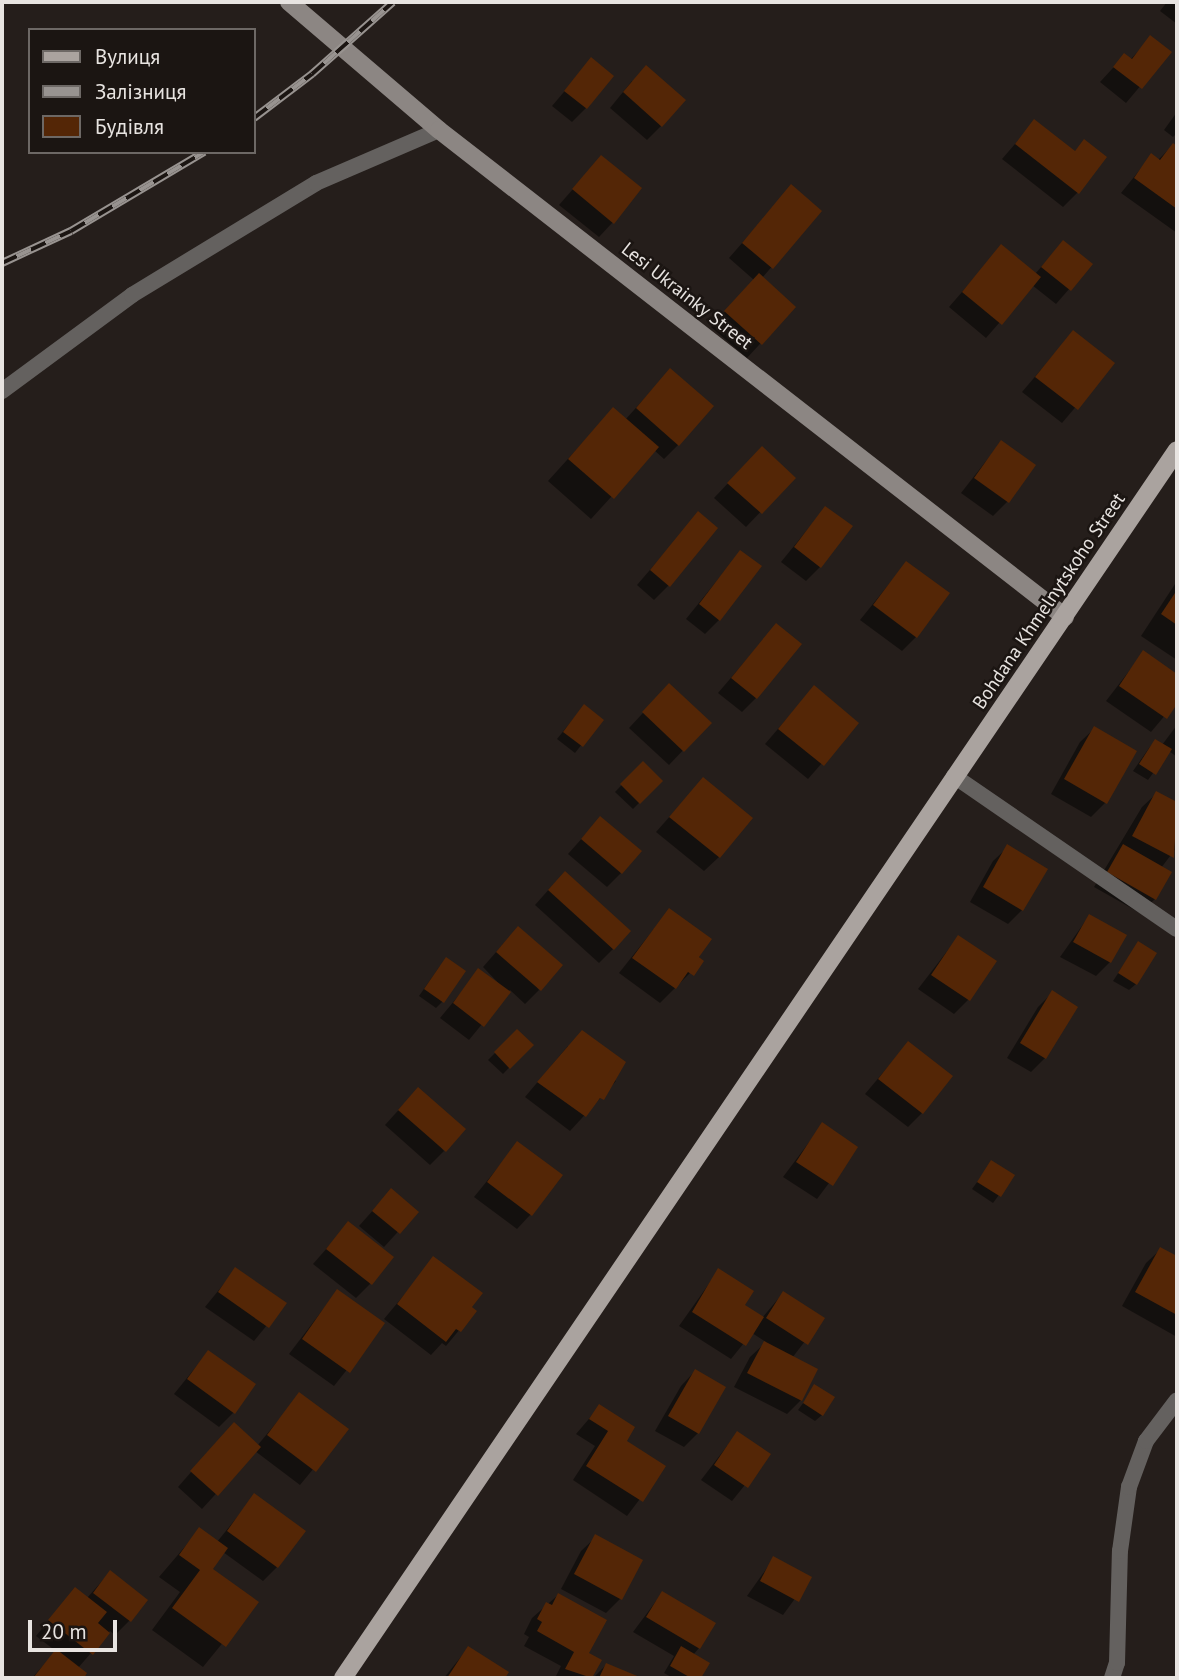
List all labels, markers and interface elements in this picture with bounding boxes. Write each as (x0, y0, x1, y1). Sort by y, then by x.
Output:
legend (28, 28, 256, 154)
text: Вулиця (95, 43, 160, 70)
text: Залізниця (95, 78, 187, 105)
text: Будівля (95, 113, 164, 140)
street label: Lesi Ukrainky Street (617, 238, 757, 354)
street label: Bohdana Khmelnytskoho Street (968, 489, 1130, 713)
scale bar (32, 1606, 121, 1650)
text: 20 m (41, 1618, 87, 1645)

